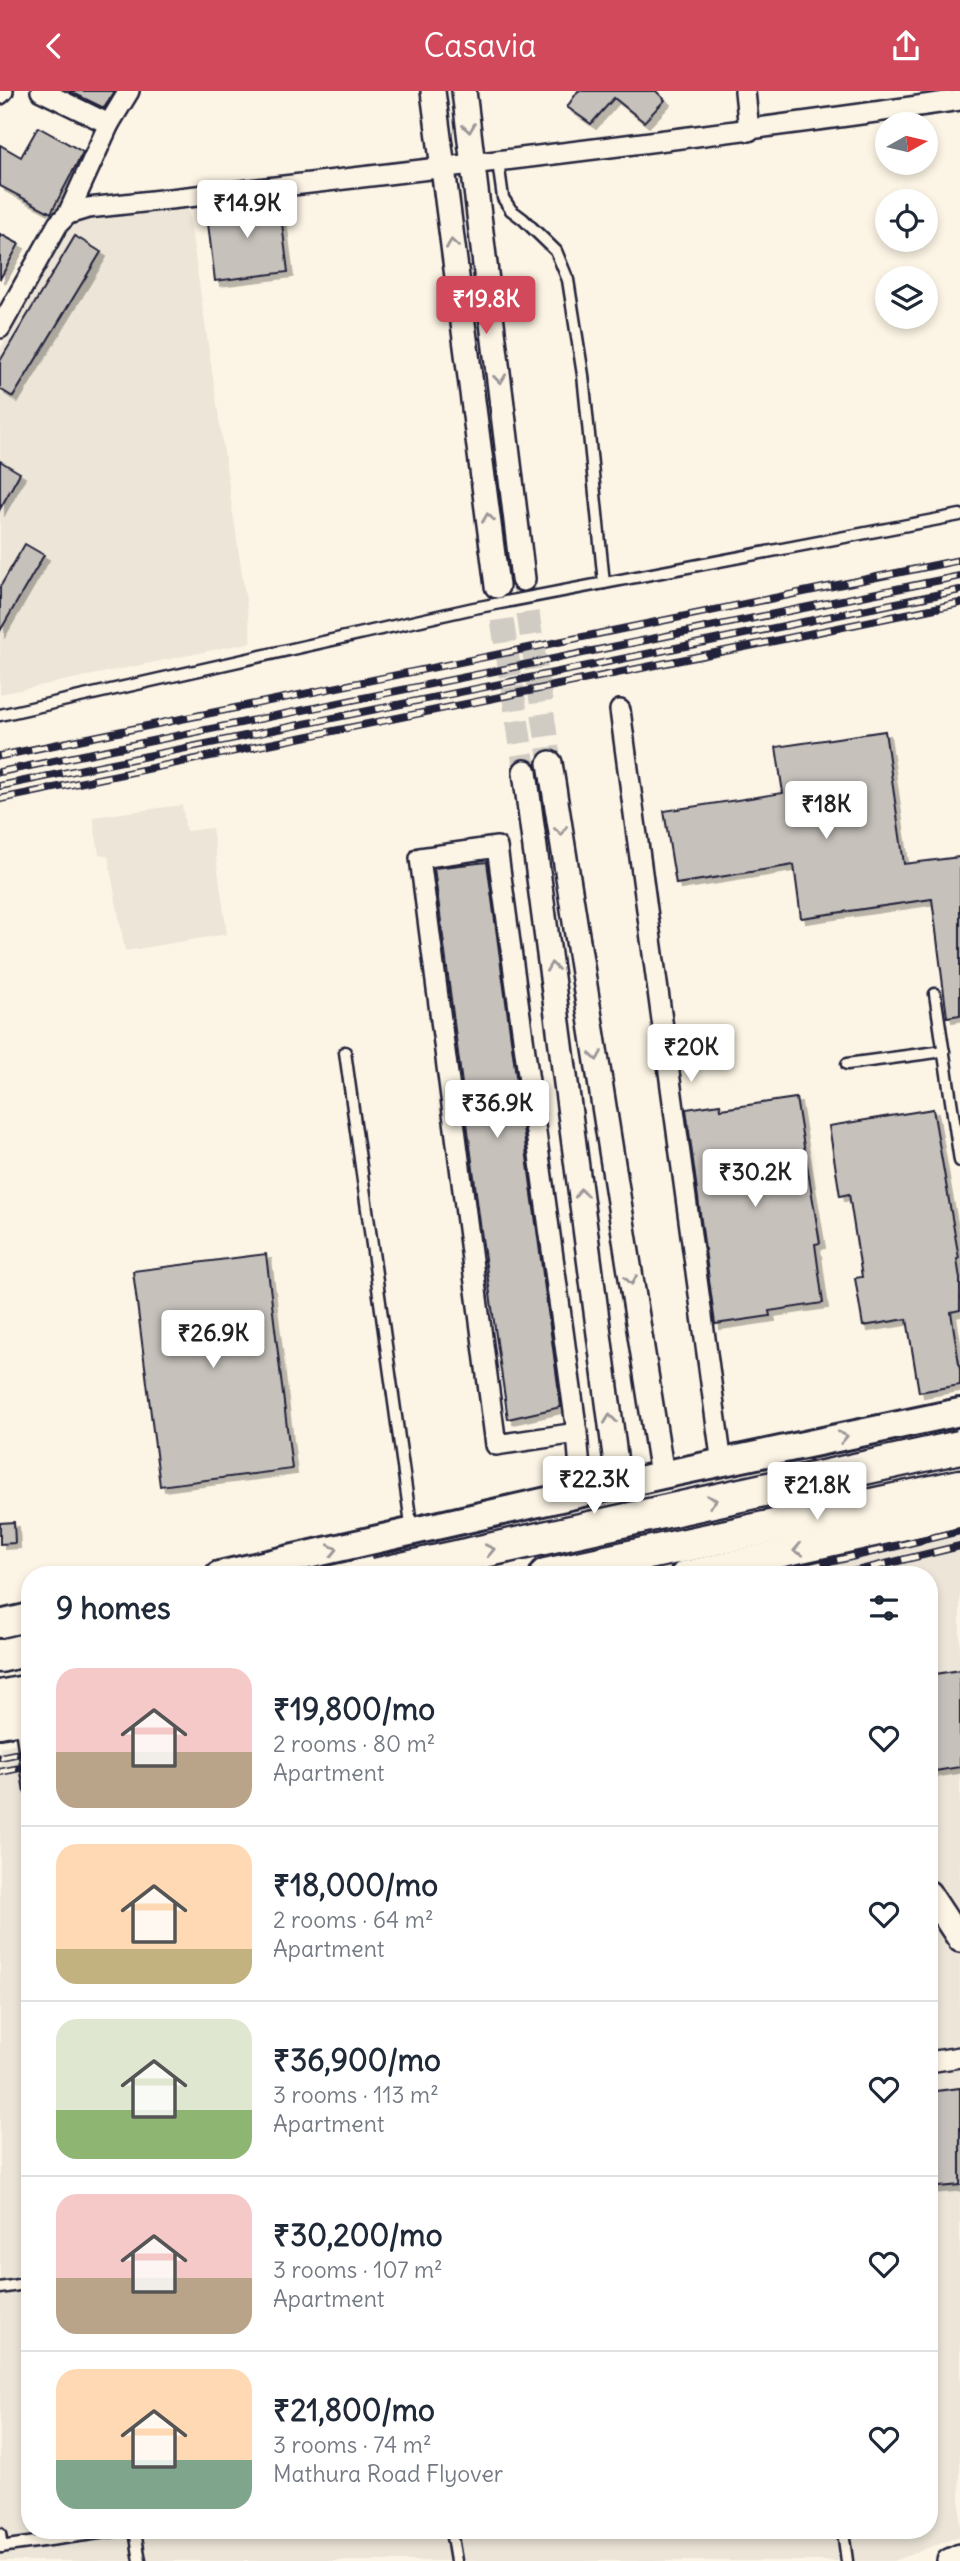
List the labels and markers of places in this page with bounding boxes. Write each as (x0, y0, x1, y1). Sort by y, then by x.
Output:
pin: ₹14.9K (190, 181, 304, 240)
pin: ₹19.8K (429, 277, 543, 336)
pin: ₹18K (785, 781, 867, 841)
pin: ₹20K (650, 1025, 732, 1084)
pin: ₹36.9K (440, 1081, 554, 1140)
pin: ₹30.2K (698, 1149, 812, 1209)
pin: ₹26.9K (156, 1311, 270, 1370)
pin: ₹22.3K (537, 1457, 651, 1516)
pin: ₹21.8K (760, 1463, 874, 1522)

